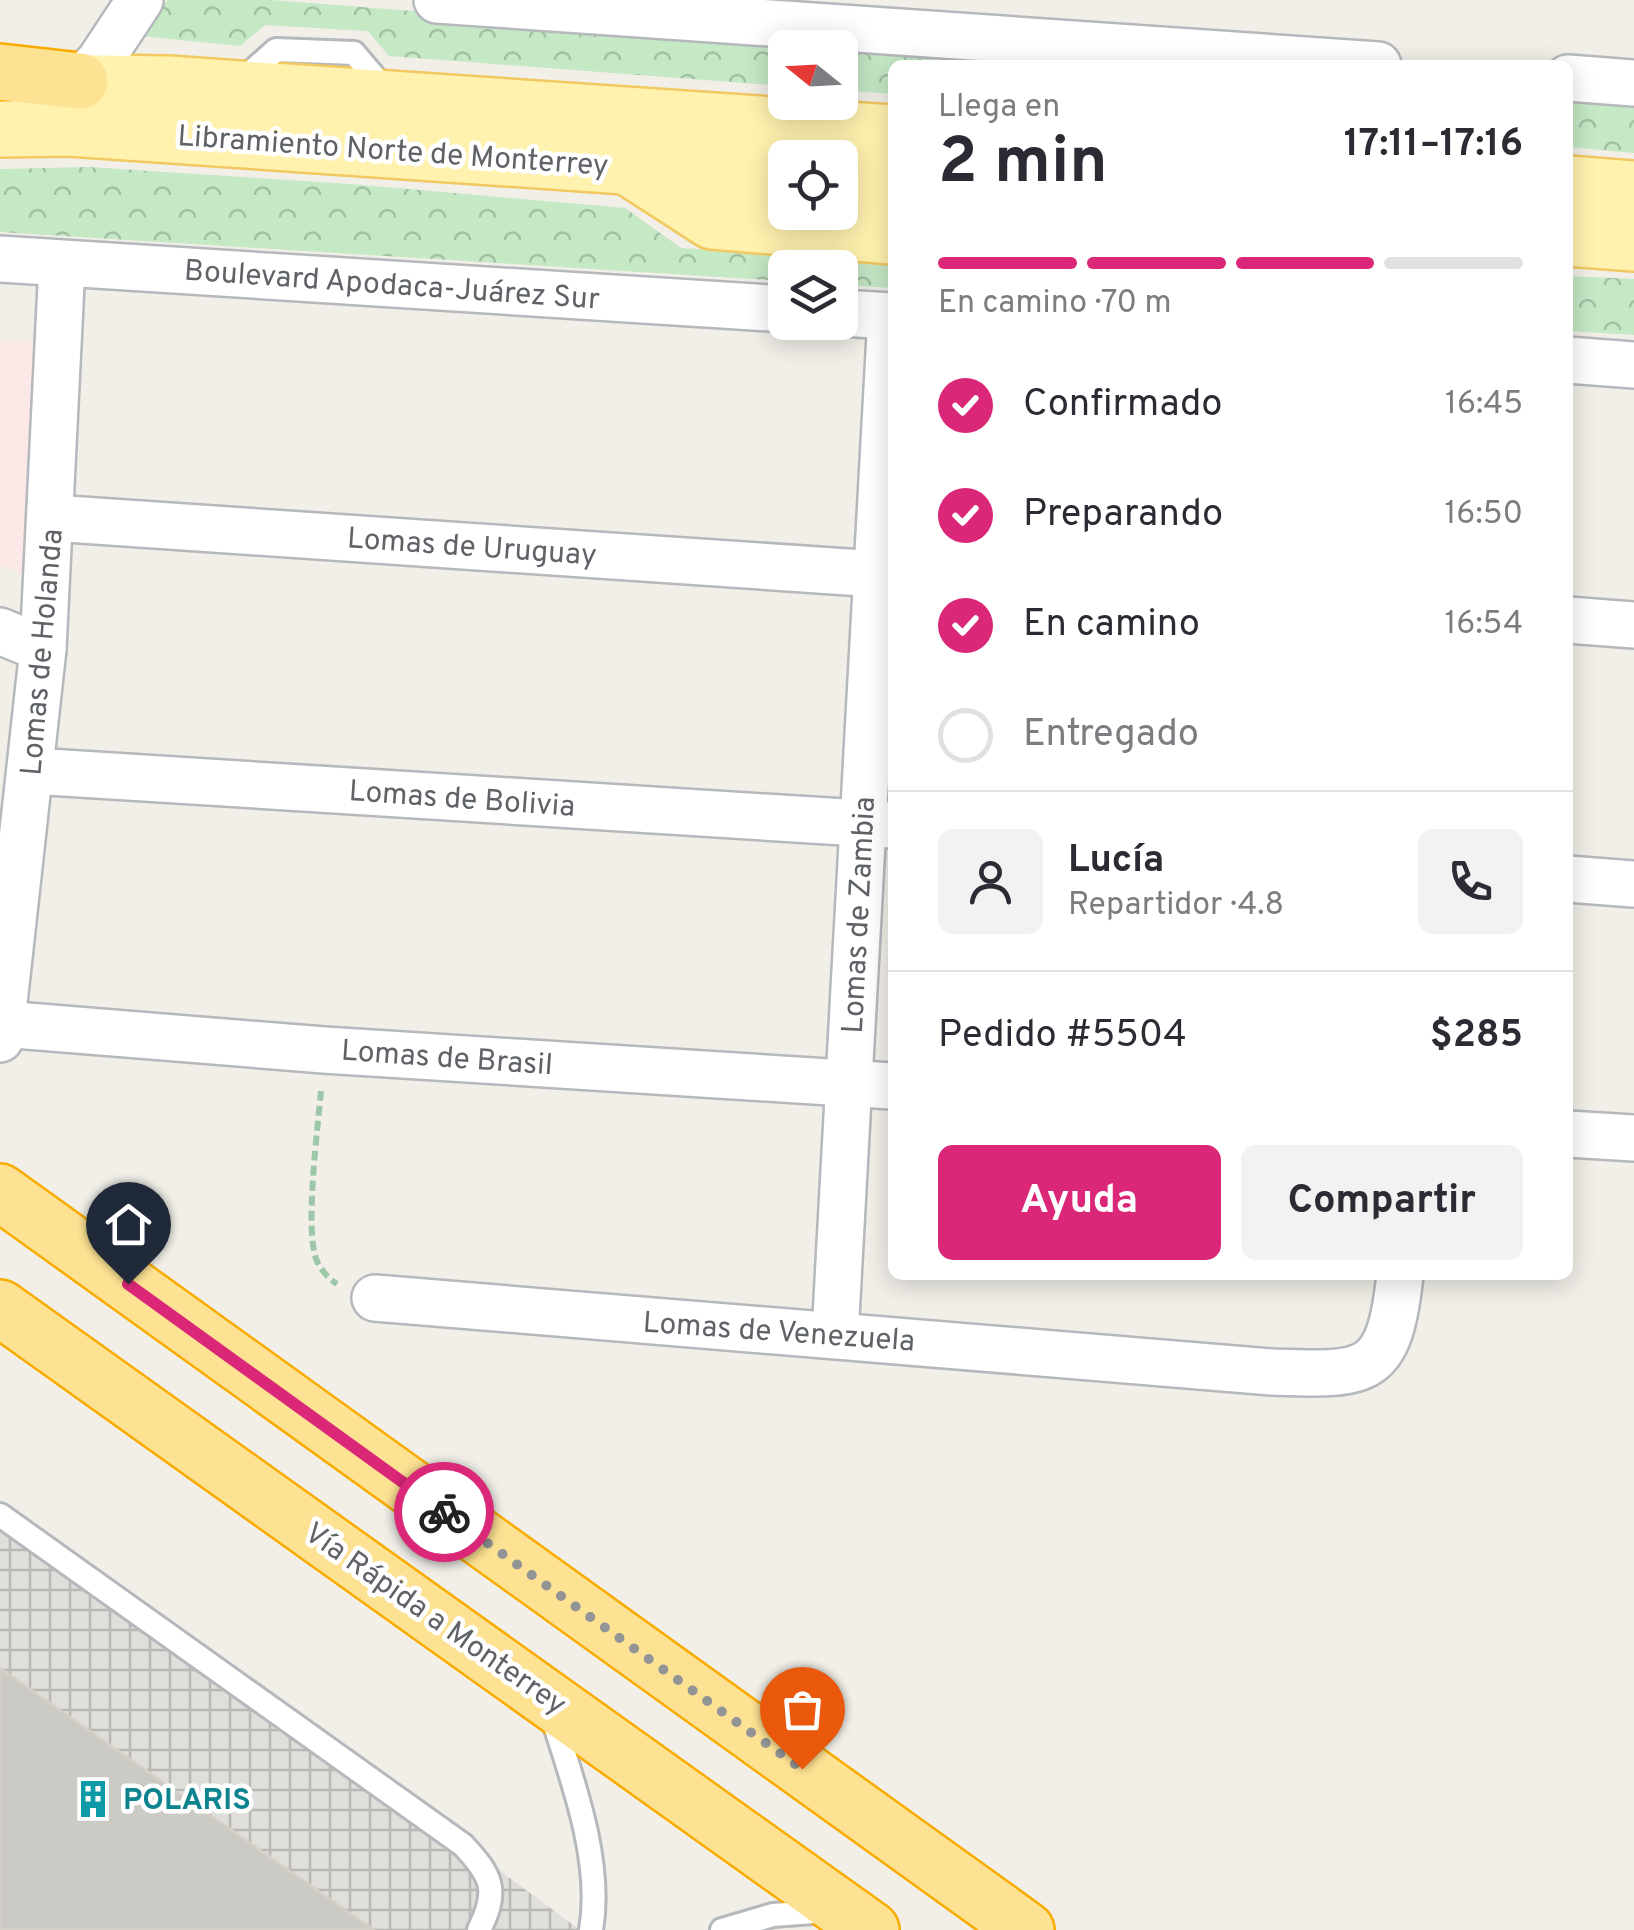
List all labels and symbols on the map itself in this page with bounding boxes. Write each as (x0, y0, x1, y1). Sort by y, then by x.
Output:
north arrow (768, 30, 858, 120)
street label: Libramiento Norte de Monterrey (176, 119, 610, 186)
street label: Boulevard Apodaca-Juárez Sur (183, 254, 601, 319)
street label: Lomas de Uruguay (346, 521, 598, 576)
street label: Lomas de Holanda (14, 527, 73, 777)
street label: Lomas de Bolivia (347, 774, 576, 827)
street label: Lomas de Zambia (836, 796, 885, 1035)
street label: Lomas de Brasil (340, 1034, 554, 1085)
pin (86, 1182, 171, 1285)
street label: Lomas de Venezuela (642, 1306, 916, 1361)
courier (394, 1462, 494, 1562)
street label: Vía Rápida a Monterrey (296, 1516, 573, 1725)
pin (760, 1667, 845, 1770)
building icon: POLARIS (72, 1778, 114, 1820)
place label: POLARIS (123, 1783, 251, 1820)

